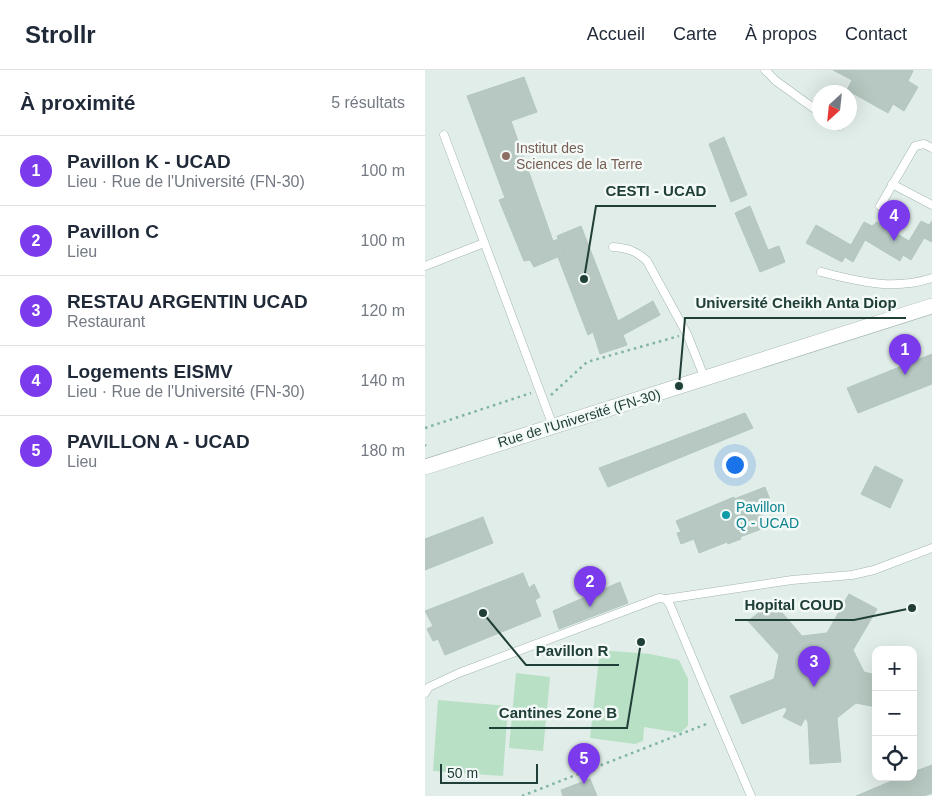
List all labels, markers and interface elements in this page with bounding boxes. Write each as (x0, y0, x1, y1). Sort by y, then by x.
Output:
text: Strollr (25, 21, 96, 48)
text: Accueil (587, 24, 645, 44)
text: Carte (673, 24, 717, 44)
text: À propos (745, 24, 817, 44)
text: Contact (845, 24, 907, 44)
north arrow (812, 85, 857, 130)
text: À proximité (20, 91, 136, 114)
text: 5 résultats (331, 94, 405, 111)
place label: Institut des Sciences de la Terre (516, 140, 643, 172)
marker: Institut des Sciences de la Terre (500, 150, 512, 162)
text: Pavillon K - UCAD (67, 151, 231, 172)
text: 1 (32, 162, 40, 179)
text: 100 m (361, 162, 405, 179)
text: Lieu · Rue de l'Université (FN-30) (67, 173, 305, 190)
callout: CESTI - UCAD (596, 176, 716, 206)
text: CESTI - UCAD (606, 182, 707, 199)
pin: 4 (878, 200, 910, 241)
text: Pavillon C (67, 221, 159, 242)
text: 2 (32, 232, 40, 249)
text: 100 m (361, 232, 405, 249)
text: Lieu (67, 243, 97, 260)
callout: Université Cheikh Anta Diop (685, 288, 906, 318)
text: RESTAU ARGENTIN UCAD (67, 291, 308, 312)
text: Université Cheikh Anta Diop (695, 294, 897, 311)
text: 3 (32, 302, 40, 319)
text: 120 m (361, 302, 405, 319)
text: Restaurant (67, 313, 145, 330)
pin: 1 (889, 334, 921, 375)
text: Logements EISMV (67, 361, 233, 382)
text: 4 (32, 372, 40, 389)
text: 140 m (361, 372, 405, 389)
text: Lieu · Rue de l'Université (FN-30) (67, 383, 305, 400)
street label: Rue de l'Université (FN-30) (496, 386, 662, 450)
text: PAVILLON A - UCAD (67, 431, 250, 452)
text: 5 (32, 442, 40, 459)
text: 180 m (361, 442, 405, 459)
your location (722, 452, 748, 478)
text: Lieu (67, 453, 97, 470)
place label: Pavillon Q - UCAD (736, 499, 799, 531)
marker: Pavillon Q - UCAD (720, 509, 732, 521)
pin: 2 (574, 566, 606, 607)
callout: Hopital COUD (735, 590, 854, 620)
text: Hopital COUD (744, 596, 844, 613)
callout: Pavillon R (526, 635, 619, 665)
text: Pavillon R (536, 642, 608, 659)
pin: 3 (798, 646, 830, 687)
map controls (872, 646, 917, 781)
button: + (872, 646, 917, 691)
button: − (872, 691, 917, 736)
callout: Cantines Zone B (489, 698, 627, 728)
text: Cantines Zone B (499, 704, 617, 721)
button: locate (872, 736, 917, 781)
pin: 5 (568, 743, 600, 784)
scale bar (440, 761, 537, 784)
text: 50 m (447, 765, 478, 781)

